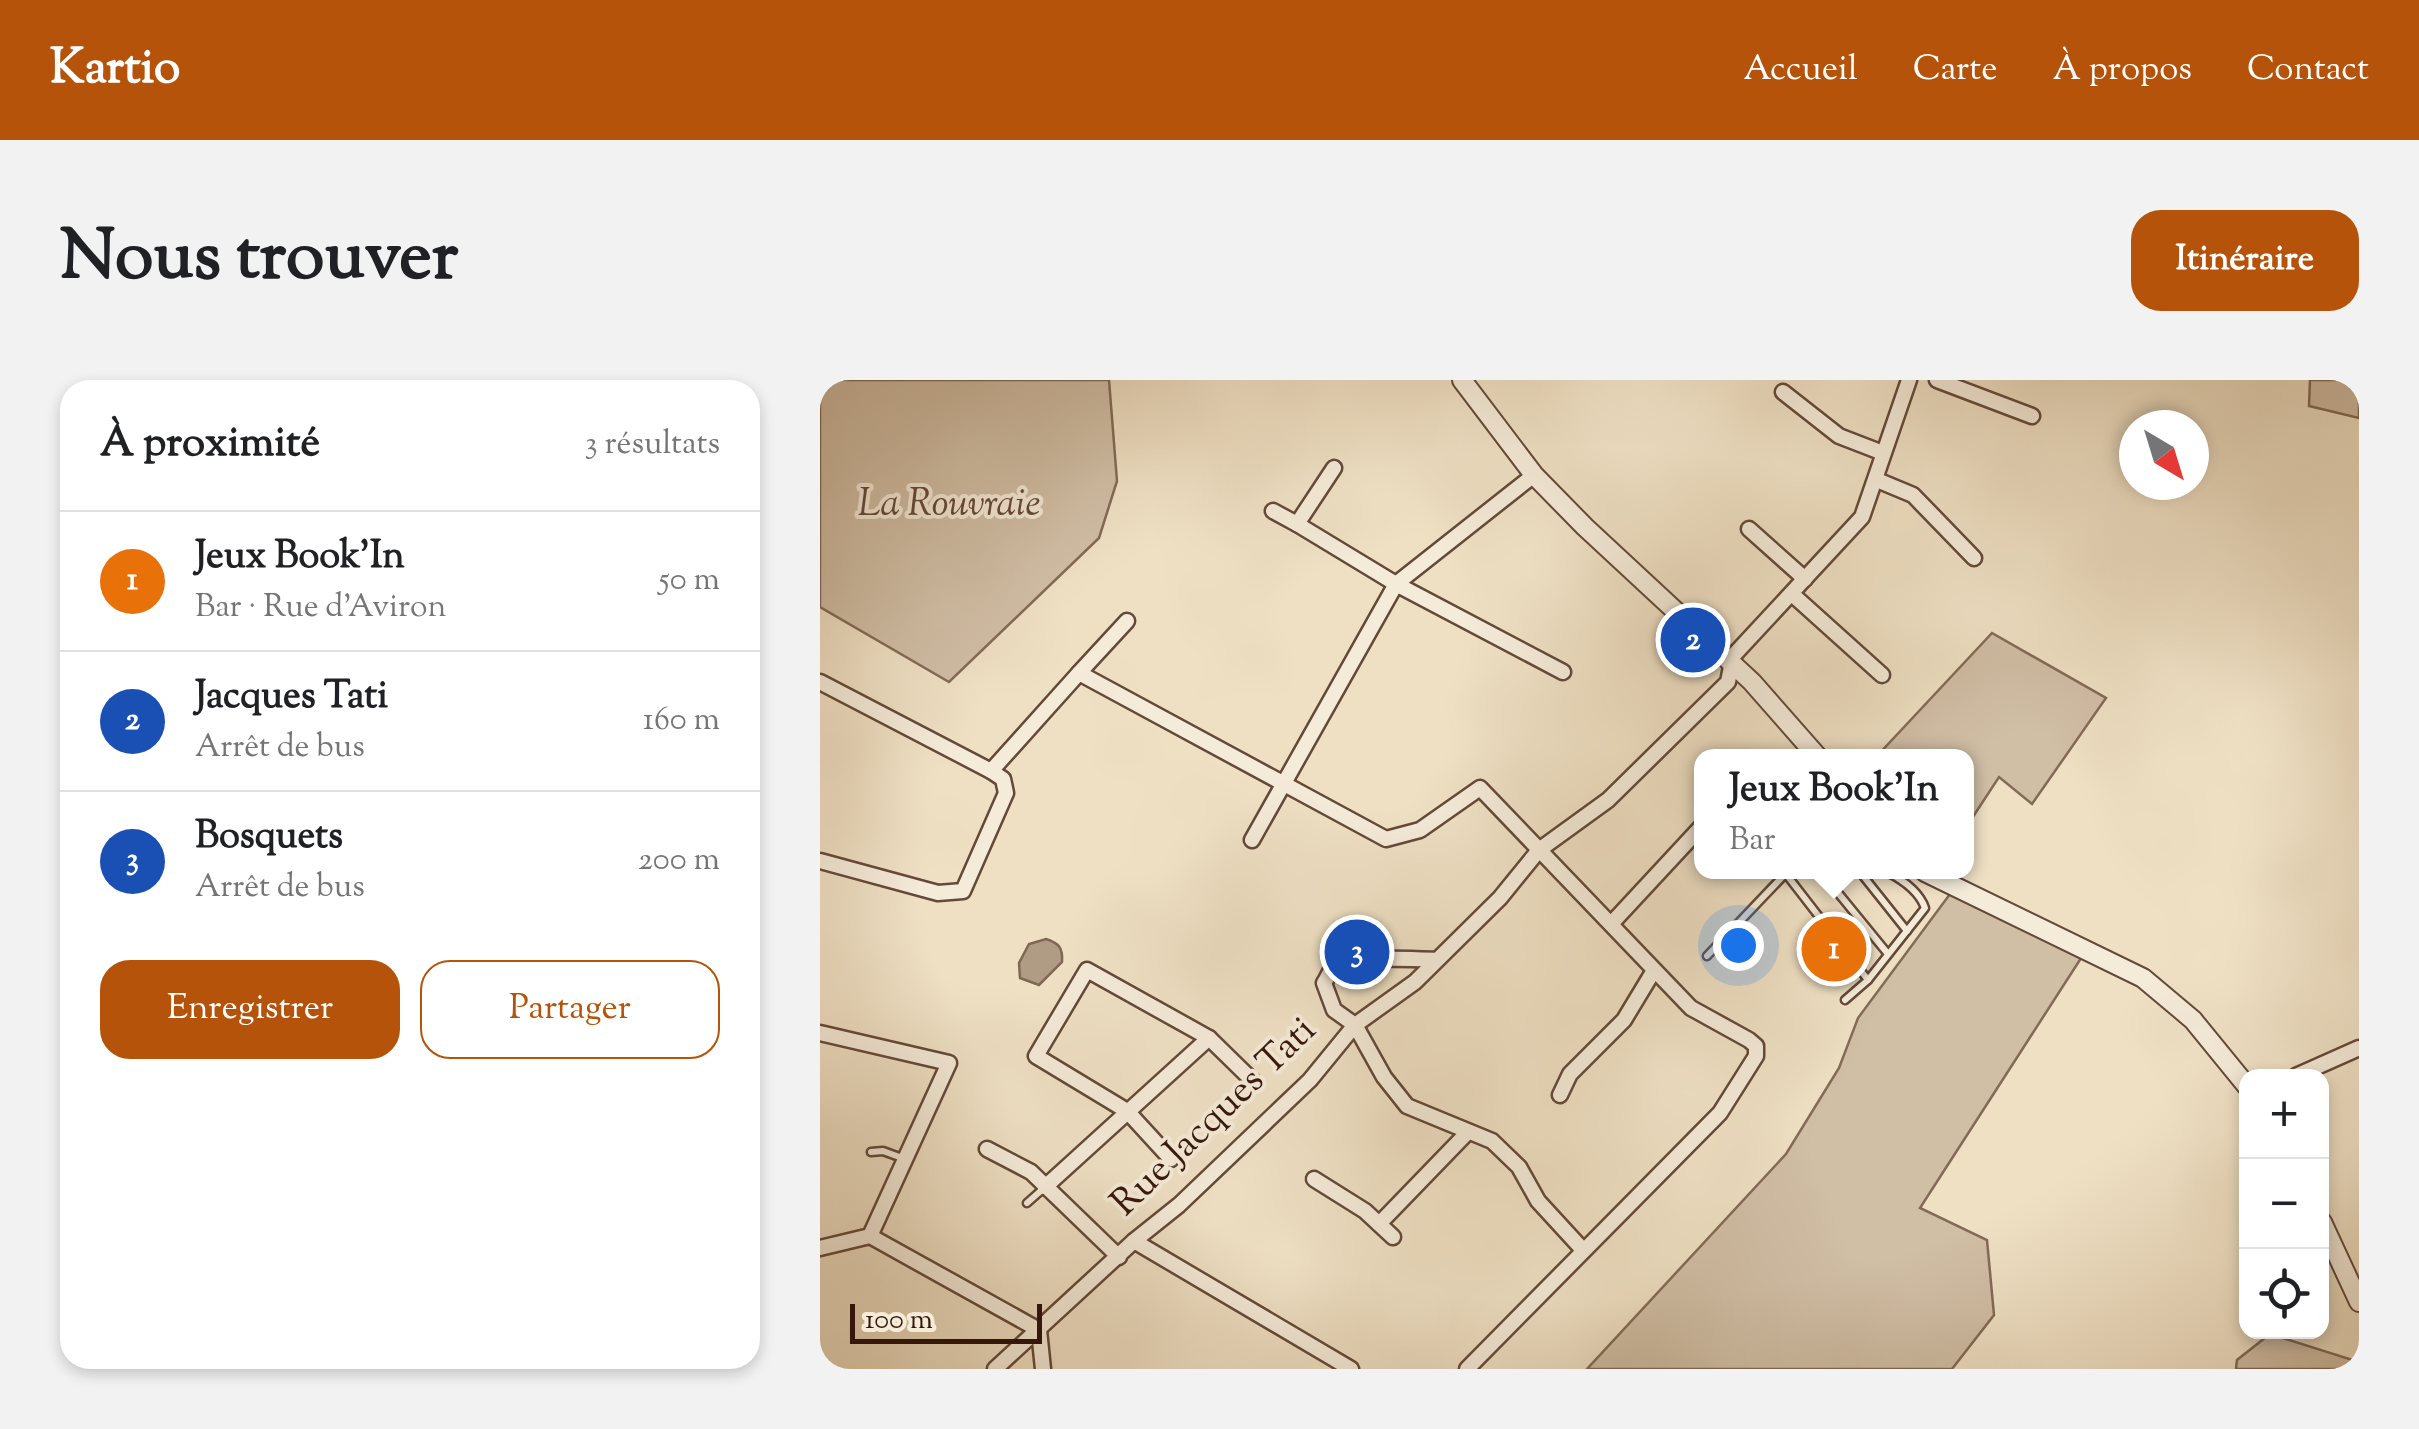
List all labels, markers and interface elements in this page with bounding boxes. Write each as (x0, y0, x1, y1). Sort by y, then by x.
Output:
text: Kartio (50, 36, 180, 105)
text: Accueil (1743, 45, 1858, 96)
text: Carte (1913, 45, 1998, 96)
text: À propos (2053, 45, 2192, 96)
text: Contact (2247, 45, 2369, 96)
text: Nous trouver (60, 210, 458, 310)
button: Itinéraire (2131, 210, 2359, 311)
north arrow (2119, 410, 2209, 500)
text: À proximité (100, 415, 320, 475)
text: 3 résultats (585, 422, 720, 468)
park label: La Rouvraie (858, 479, 1040, 533)
text: Jeux Book'In (195, 531, 405, 585)
text: 1 (127, 558, 138, 604)
text: 50 m (659, 558, 720, 604)
text: Bar · Rue d'Aviron (195, 585, 446, 631)
pin: 2 (1660, 602, 1726, 678)
text: Jacques Tati (195, 671, 388, 725)
text: 2 (125, 698, 140, 744)
text: 160 m (643, 698, 720, 744)
text: Arrêt de bus (195, 725, 365, 771)
popup (1694, 749, 1974, 879)
text: Jeux Book'In (1729, 764, 1939, 818)
text: Bosquets (195, 811, 343, 865)
text: Bar (1729, 818, 1776, 864)
text: 3 (126, 838, 139, 884)
text: 200 m (638, 838, 720, 884)
text: Arrêt de bus (195, 865, 365, 911)
pin: 1 (1802, 912, 1866, 986)
pin: 3 (1324, 914, 1390, 990)
your location (1713, 920, 1764, 971)
button: Enregistrer (100, 960, 400, 1059)
button: Partager (420, 960, 720, 1059)
street label: Rue Jacques Tati (1100, 1006, 1330, 1230)
map controls (2239, 1069, 2329, 1339)
button: + (2239, 1069, 2329, 1159)
button: − (2239, 1159, 2329, 1249)
button: locate (2239, 1249, 2329, 1339)
scale bar (850, 1299, 1042, 1344)
text: 100 m (865, 1301, 933, 1341)

